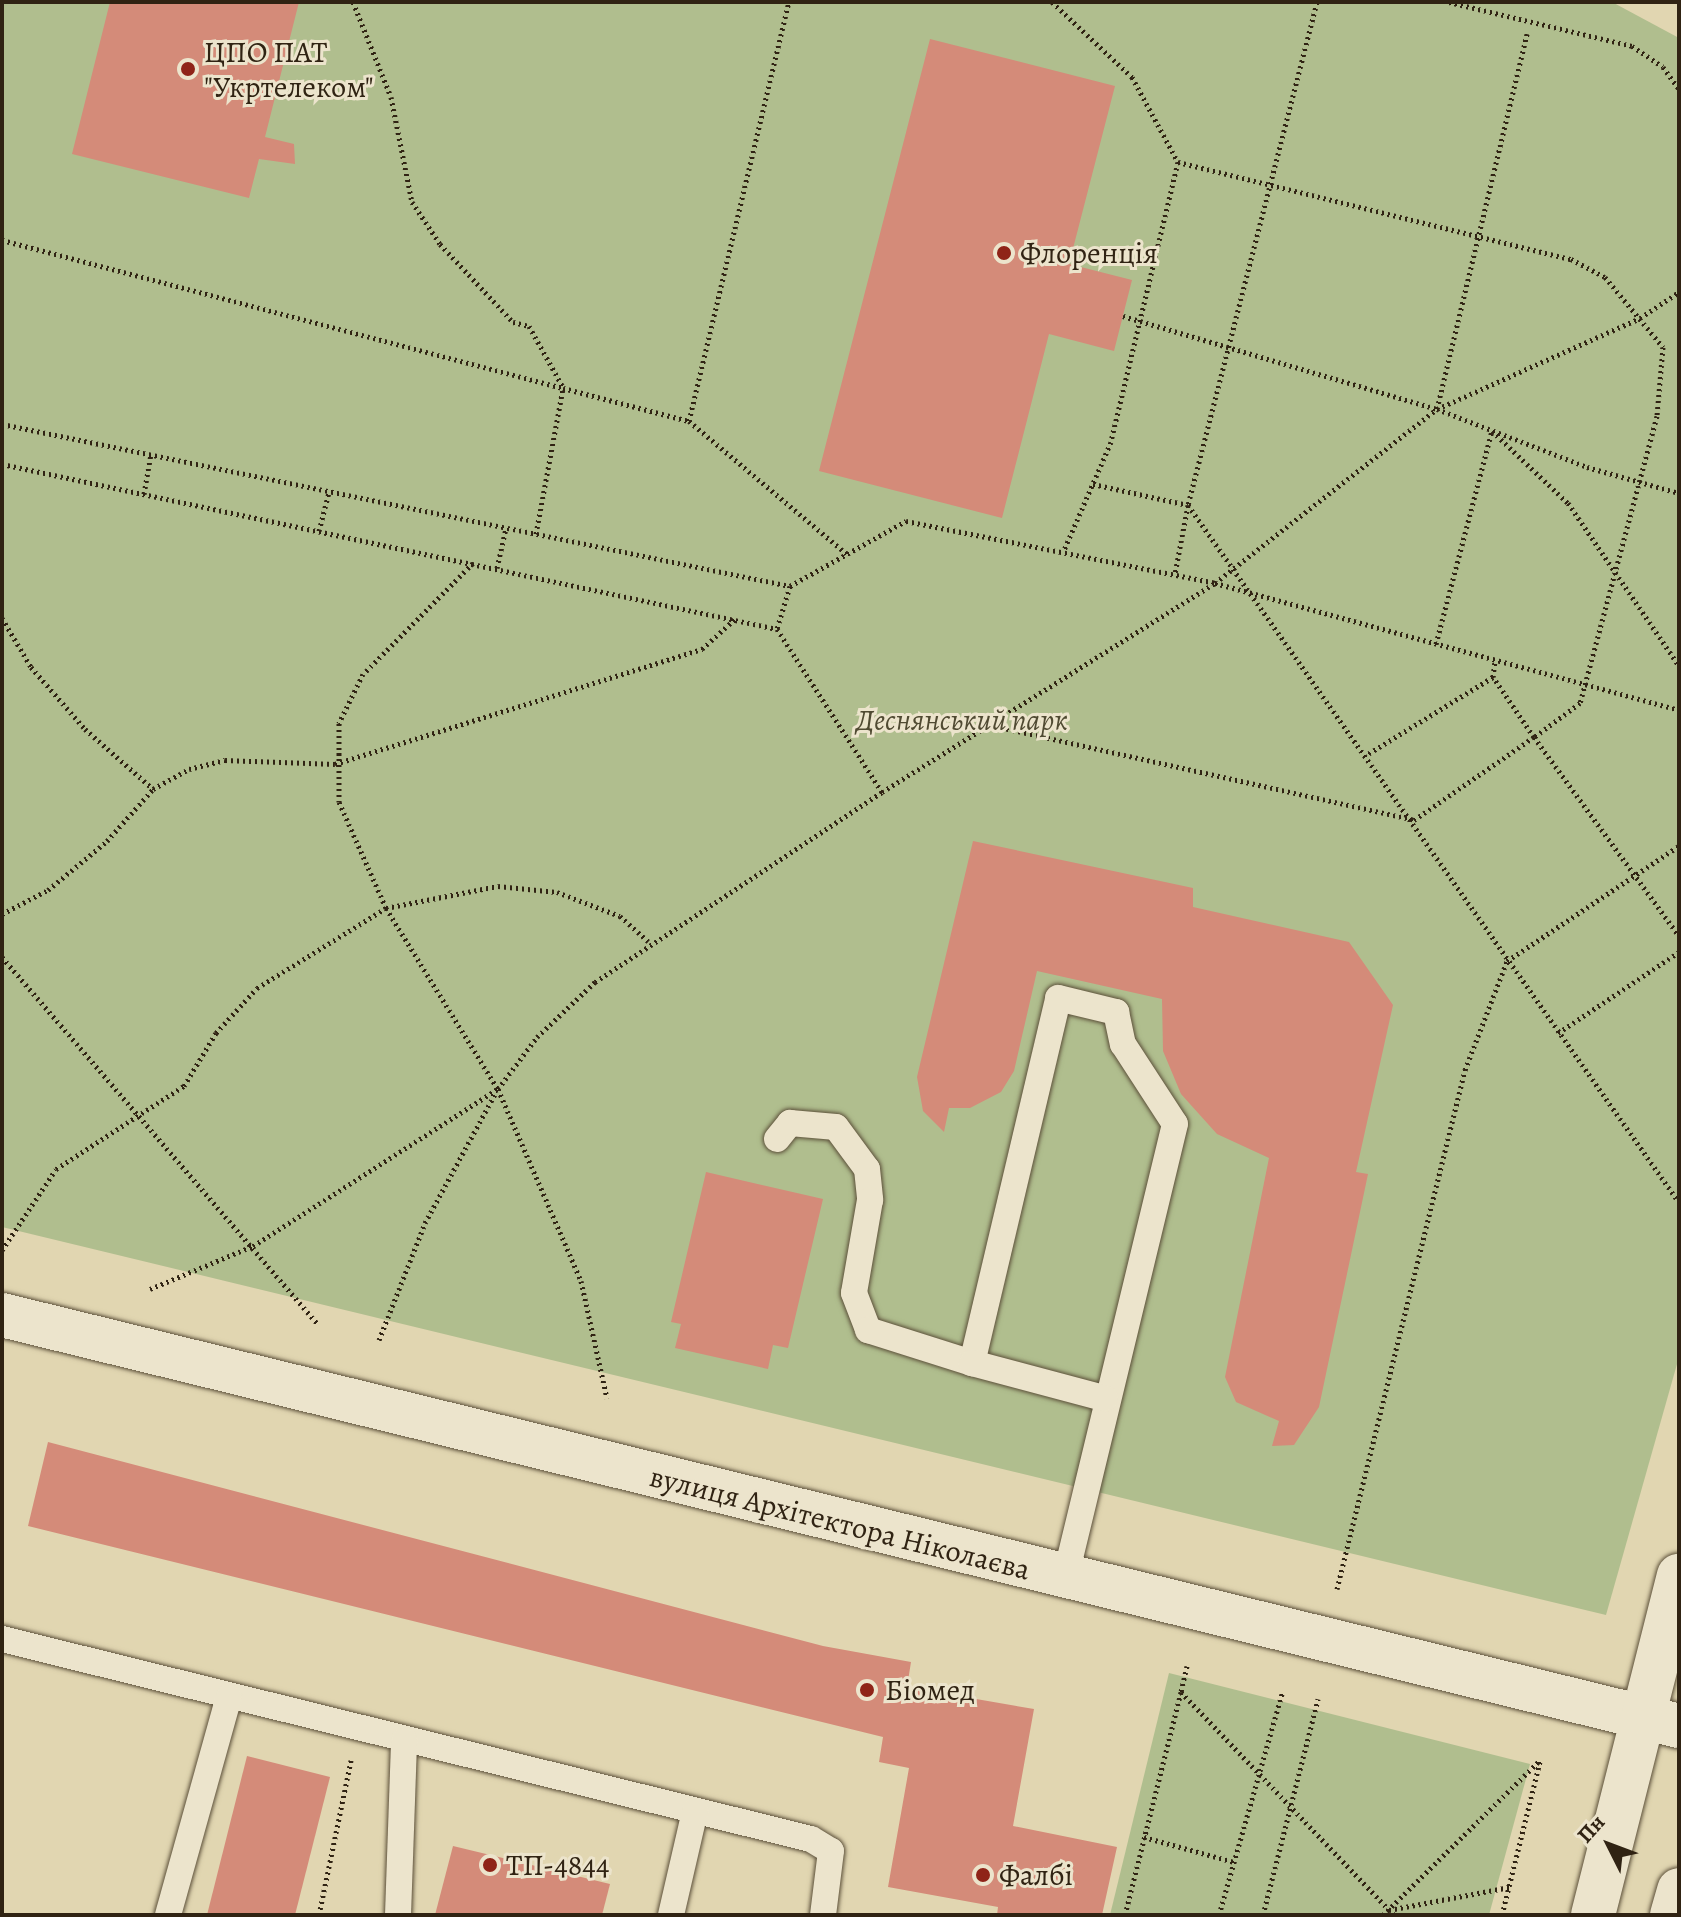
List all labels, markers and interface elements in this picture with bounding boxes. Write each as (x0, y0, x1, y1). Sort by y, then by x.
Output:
place label: ЦПО ПАТ "Укртелеком" (204, 34, 374, 104)
marker: ЦПО ПАТ "Укртелеком" (179, 60, 197, 78)
place label: Флоренція (1020, 235, 1158, 271)
marker: Флоренція (995, 244, 1013, 262)
park label: Деснянський парк (856, 702, 1068, 738)
street label: вулиця Архітектора Ніколаєва (646, 1458, 1034, 1588)
place label: Біомед (885, 1672, 975, 1708)
marker: Біомед (856, 1679, 878, 1701)
north arrow (1569, 1805, 1649, 1885)
text: Пн (1570, 1808, 1612, 1850)
place label: ТП-4844 (506, 1847, 609, 1883)
marker: ТП-4844 (481, 1856, 499, 1874)
place label: Фалбі (999, 1857, 1073, 1893)
marker: Фалбі (974, 1866, 992, 1884)

